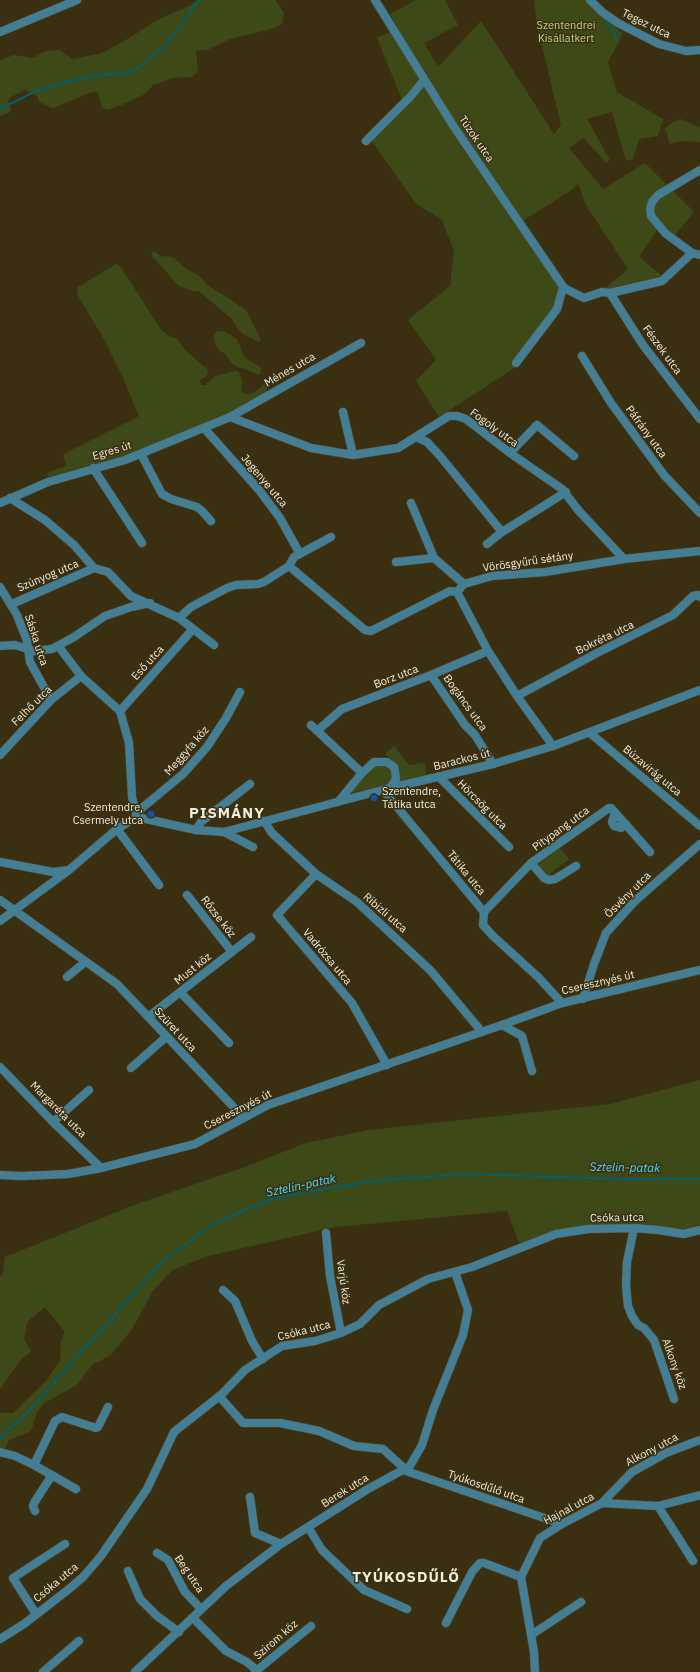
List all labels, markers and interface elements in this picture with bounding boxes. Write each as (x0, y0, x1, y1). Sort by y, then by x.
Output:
street label: Tegez utca (620, 7, 672, 41)
park label: Szentendrei Kisállatkert (537, 19, 595, 45)
street label: Túzok utca (456, 113, 496, 165)
street label: Fészek utca (640, 323, 684, 377)
street label: Ménes utca (262, 350, 318, 390)
street label: Páfrány utca (623, 403, 669, 461)
street label: Fogoly utca (467, 406, 521, 450)
street label: Egres út (91, 439, 133, 463)
street label: Jegenye utca (238, 452, 290, 510)
street label: Vörösgyűrű sétány (482, 549, 574, 575)
street label: Szúnyog utca (15, 557, 81, 595)
street label: Sáska utca (21, 613, 51, 667)
street label: Bokréta utca (574, 618, 636, 658)
street label: Eső utca (129, 643, 167, 683)
street label: Borz utca (372, 662, 420, 692)
street label: Bogáncs utca (440, 672, 490, 734)
street label: Felhő utca (9, 683, 55, 729)
street label: Meggyfa köz (162, 724, 212, 778)
street label: Búzavirág utca (620, 743, 684, 799)
street label: Barackos út (432, 747, 492, 773)
street label: Hörcsög utca (454, 777, 510, 833)
place label: Szentendre, Tátika utca (382, 785, 441, 811)
marker: Szentendre, Tátika utca (369, 793, 379, 803)
place label: Szentendre, Csermely utca (73, 801, 143, 827)
street label: Pitypang utca (530, 804, 592, 854)
district label: PISMÁNY (189, 805, 265, 823)
marker: Szentendre, Csermely utca (146, 809, 156, 819)
street label: Tátika utca (444, 848, 488, 898)
street label: Ösvény utca (602, 869, 654, 921)
street label: Ribizli utca (360, 890, 410, 936)
street label: Rőzse köz (198, 894, 238, 940)
street label: Vadrózsa utca (300, 926, 354, 988)
street label: Must köz (172, 950, 214, 988)
street label: Cseresznyés út (560, 968, 636, 998)
street label: Szüret utca (151, 1005, 199, 1055)
street label: Margaréta utca (27, 1079, 89, 1141)
street label: Cseresznyés út (202, 1087, 274, 1133)
water label: Sztelin-patak (589, 1160, 661, 1176)
water label: Sztelin-patak (265, 1172, 337, 1200)
street label: Csóka utca (590, 1211, 644, 1225)
street label: Varjú köz (333, 1259, 353, 1305)
street label: Csóka utca (276, 1318, 332, 1344)
street label: Alkony köz (659, 1337, 689, 1391)
street label: Alkony utca (624, 1431, 680, 1469)
street label: Tyúkosdűlő utca (446, 1468, 526, 1506)
street label: Berek utca (319, 1471, 371, 1511)
street label: Hajnal utca (541, 1490, 597, 1528)
street label: Beg utca (171, 1552, 207, 1596)
street label: Csóka utca (31, 1561, 81, 1605)
district label: TYÚKOSDŰLŐ (352, 1569, 460, 1587)
street label: Szirom köz (252, 1618, 300, 1662)

